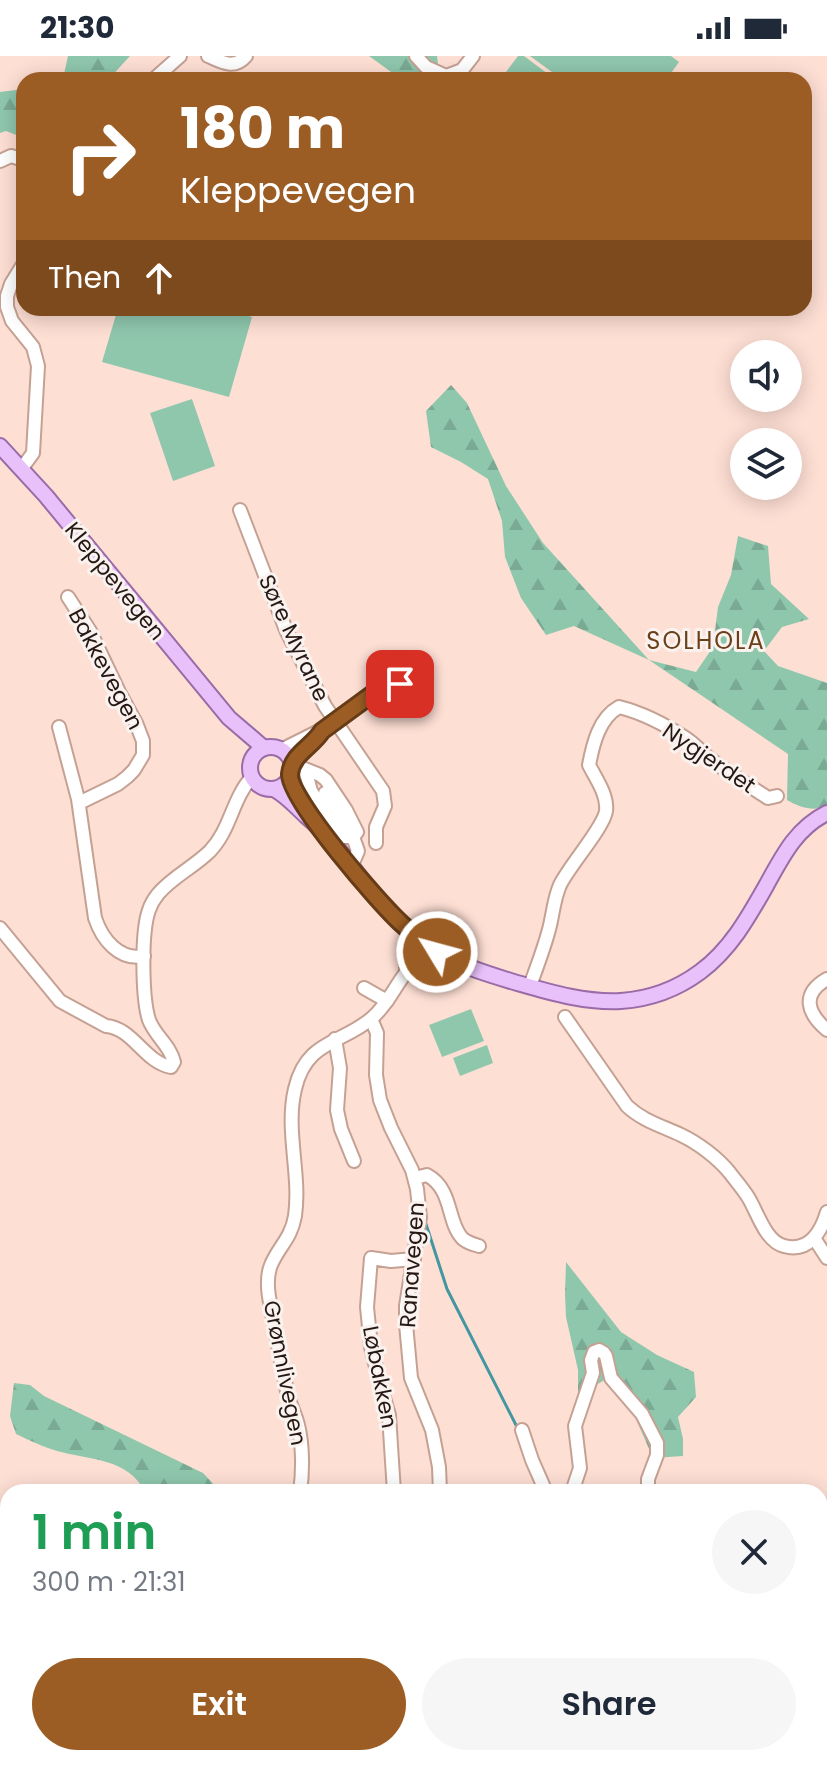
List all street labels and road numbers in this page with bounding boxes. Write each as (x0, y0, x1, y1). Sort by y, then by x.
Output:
street label: Kleppevegen (58, 515, 172, 647)
street label: Søre Myrane (251, 569, 337, 707)
street label: Bakkevegen (61, 603, 151, 735)
street label: Nygjerdet (656, 715, 762, 801)
street label: Ranavegen (392, 1201, 432, 1329)
street label: Grønnlivegen (256, 1298, 314, 1448)
street label: Løbakken (355, 1323, 405, 1431)

